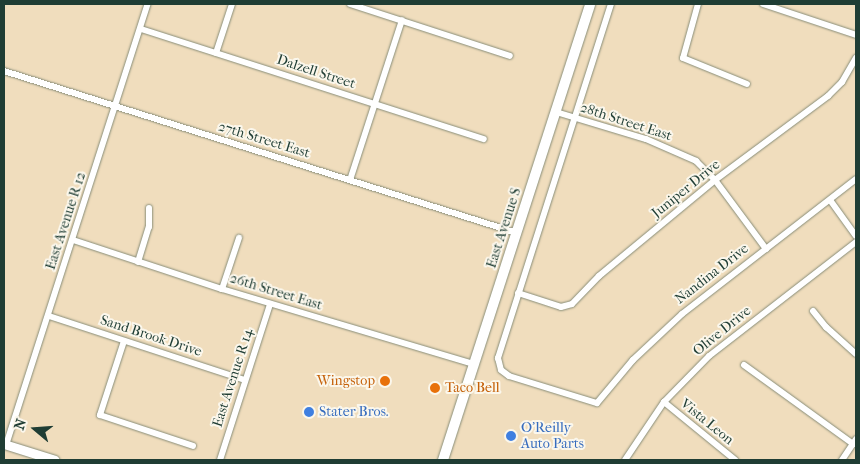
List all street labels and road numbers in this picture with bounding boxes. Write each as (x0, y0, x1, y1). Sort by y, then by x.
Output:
street label: Dalzell Street (275, 51, 357, 93)
street label: 28th Street East (578, 99, 674, 145)
street label: 27th Street East (216, 118, 312, 162)
street label: Juniper Drive (649, 156, 723, 222)
street label: East Avenue R 12 (42, 170, 90, 272)
street label: East Avenue S (483, 186, 525, 270)
street label: Nandina Drive (672, 240, 752, 308)
street label: 26th Street East (228, 270, 324, 314)
street label: Olive Drive (690, 303, 754, 359)
street label: Sand Brook Drive (98, 312, 204, 360)
street label: East Avenue R 14 (209, 327, 257, 429)
street label: Vista Leon (677, 396, 737, 448)

